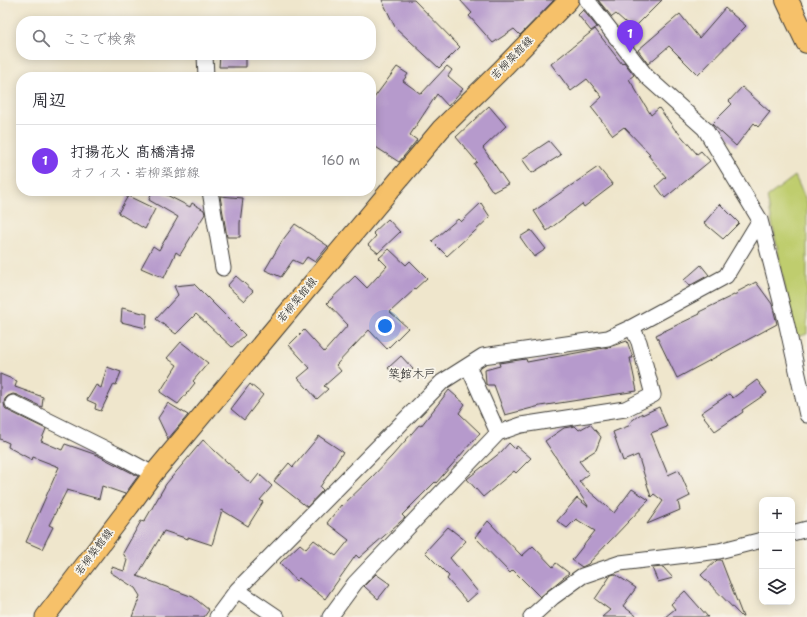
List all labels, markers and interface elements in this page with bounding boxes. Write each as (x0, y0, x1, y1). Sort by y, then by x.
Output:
search box (16, 16, 376, 60)
pin: 1 (617, 20, 643, 53)
icon: search (30, 27, 52, 49)
text: ここで検索 (62, 29, 137, 49)
street label: 若柳築館線 (488, 33, 536, 83)
text: 周辺 (32, 89, 66, 111)
text: 打揚花火 髙橋清掃 (70, 142, 195, 162)
text: 1 (42, 152, 48, 169)
text: 160 m (322, 152, 360, 169)
text: オフィス · 若柳築館線 (70, 164, 200, 181)
street label: 若柳築館線 (274, 274, 320, 326)
your location (375, 316, 395, 336)
district label: 築館木戸 (388, 366, 436, 382)
map controls (759, 497, 795, 605)
button: + (759, 497, 795, 533)
street label: 若柳築館線 (71, 526, 117, 578)
button: − (759, 533, 795, 569)
button: layers (759, 569, 795, 605)

